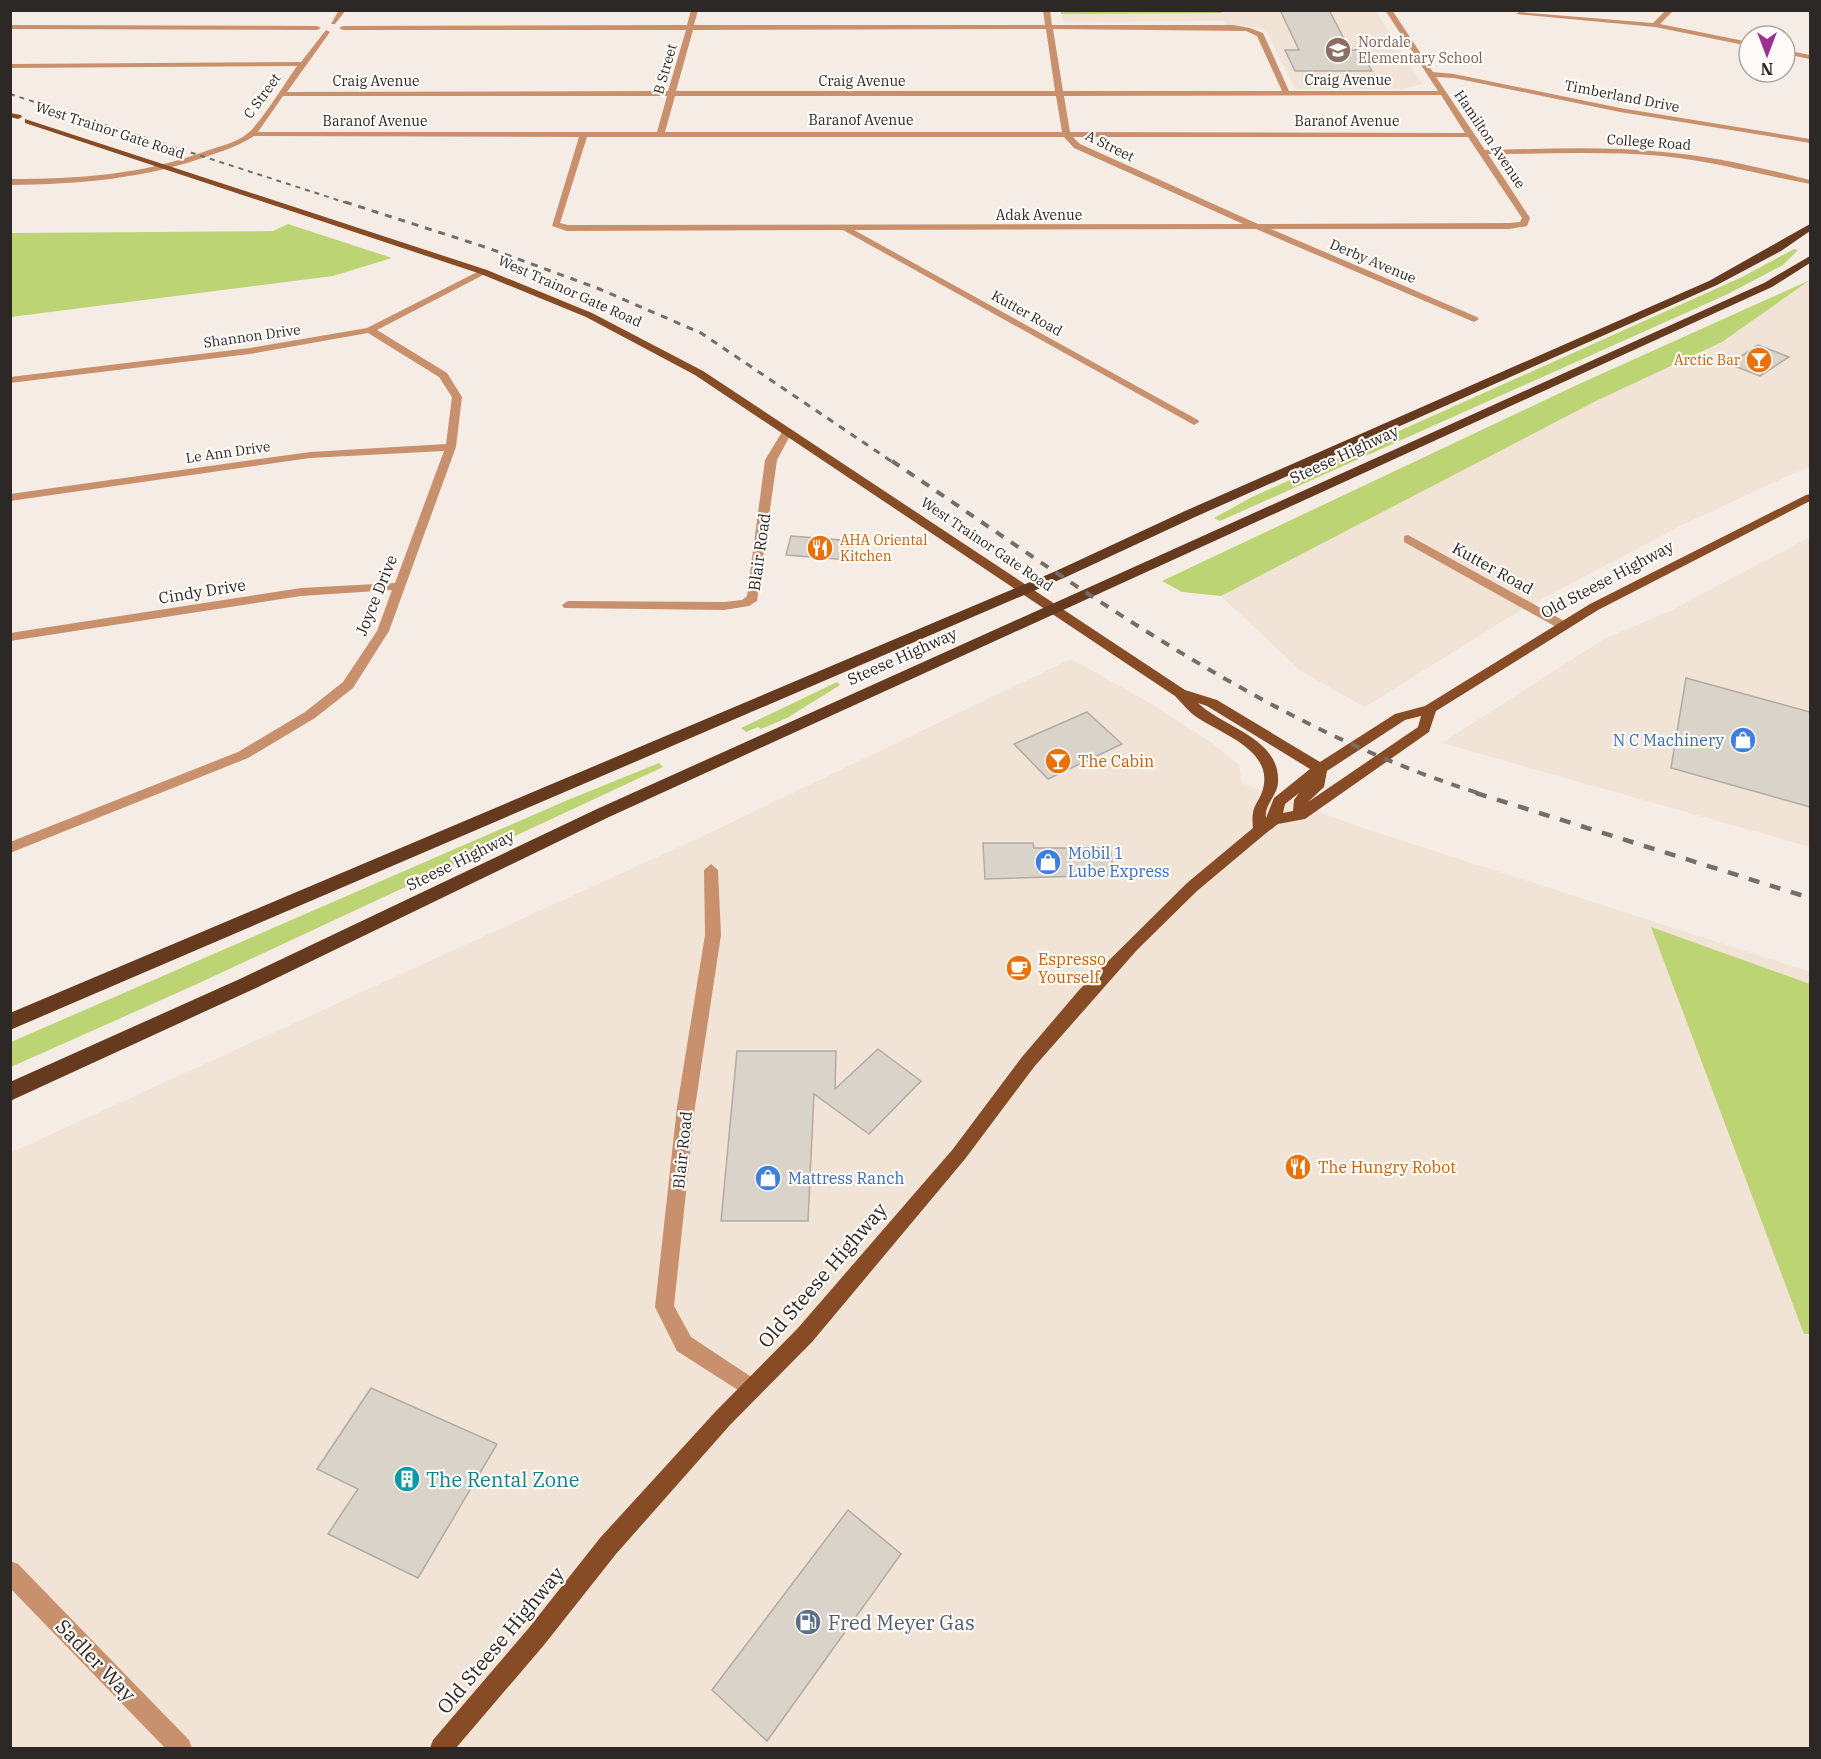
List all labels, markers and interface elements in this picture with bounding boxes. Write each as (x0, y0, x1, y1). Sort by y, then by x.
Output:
north arrow (1737, 24, 1797, 84)
place label: Nordale Elementary School (1358, 33, 1483, 67)
school or university icon: Nordale Elementary School (1323, 35, 1353, 65)
street label: B Street (649, 42, 681, 96)
text: N (1761, 59, 1773, 79)
street label: C Street (240, 70, 284, 122)
street label: Craig Avenue (1304, 71, 1392, 89)
street label: Craig Avenue (332, 72, 420, 90)
street label: Craig Avenue (818, 72, 906, 90)
street label: Timberland Drive (1563, 76, 1681, 116)
street label: Hamilton Avenue (1450, 86, 1530, 192)
street label: West Trainor Gate Road (33, 97, 187, 163)
street label: Baranof Avenue (809, 111, 913, 129)
street label: Baranof Avenue (323, 112, 427, 130)
street label: Baranof Avenue (1295, 112, 1399, 130)
street label: A Street (1083, 126, 1137, 166)
street label: College Road (1606, 130, 1692, 154)
street label: Adak Avenue (996, 206, 1082, 224)
street label: Derby Avenue (1327, 235, 1419, 287)
street label: West Trainor Gate Road (495, 251, 645, 331)
street label: Kutter Road (988, 286, 1066, 340)
street label: Shannon Drive (202, 320, 302, 352)
bar icon: Arctic Bar (1744, 345, 1774, 375)
place label: Arctic Bar (1674, 351, 1741, 369)
street label: Steese Highway (1286, 420, 1402, 488)
street label: Le Ann Drive (185, 437, 271, 467)
street label: West Trainor Gate Road (917, 493, 1057, 595)
street label: Blair Road (744, 512, 774, 592)
place label: AHA Oriental Kitchen (840, 531, 927, 565)
restaurant icon: AHA Oriental Kitchen (805, 533, 835, 563)
street label: Old Steese Highway (1537, 535, 1677, 622)
street label: Kutter Road (1449, 538, 1537, 599)
street label: Joyce Drive (351, 552, 401, 638)
street label: Cindy Drive (157, 574, 247, 608)
street label: Steese Highway (844, 623, 960, 689)
shop icon: N C Machinery (1728, 725, 1758, 755)
place label: N C Machinery (1613, 730, 1724, 750)
bar icon: The Cabin (1043, 746, 1073, 776)
place label: The Cabin (1078, 751, 1154, 771)
street label: Steese Highway (403, 825, 518, 895)
place label: Mobil 1 Lube Express (1068, 843, 1170, 881)
shop icon: Mobil 1 Lube Express (1033, 847, 1063, 877)
place label: Espresso Yourself (1038, 949, 1106, 987)
cafe icon: Espresso Yourself (1004, 953, 1034, 983)
street label: Blair Road (668, 1110, 696, 1190)
restaurant icon: The Hungry Robot (1283, 1152, 1313, 1182)
place label: The Hungry Robot (1318, 1157, 1456, 1177)
shop icon: Mattress Ranch (753, 1163, 783, 1193)
place label: Mattress Ranch (788, 1168, 905, 1188)
street label: Old Steese Highway (751, 1196, 893, 1353)
building icon: The Rental Zone (392, 1464, 422, 1494)
place label: The Rental Zone (426, 1466, 580, 1493)
street label: Old Steese Highway (430, 1560, 570, 1719)
fuel station icon: Fred Meyer Gas (793, 1607, 823, 1637)
place label: Fred Meyer Gas (828, 1609, 975, 1636)
street label: Sadler Way (50, 1613, 142, 1707)

